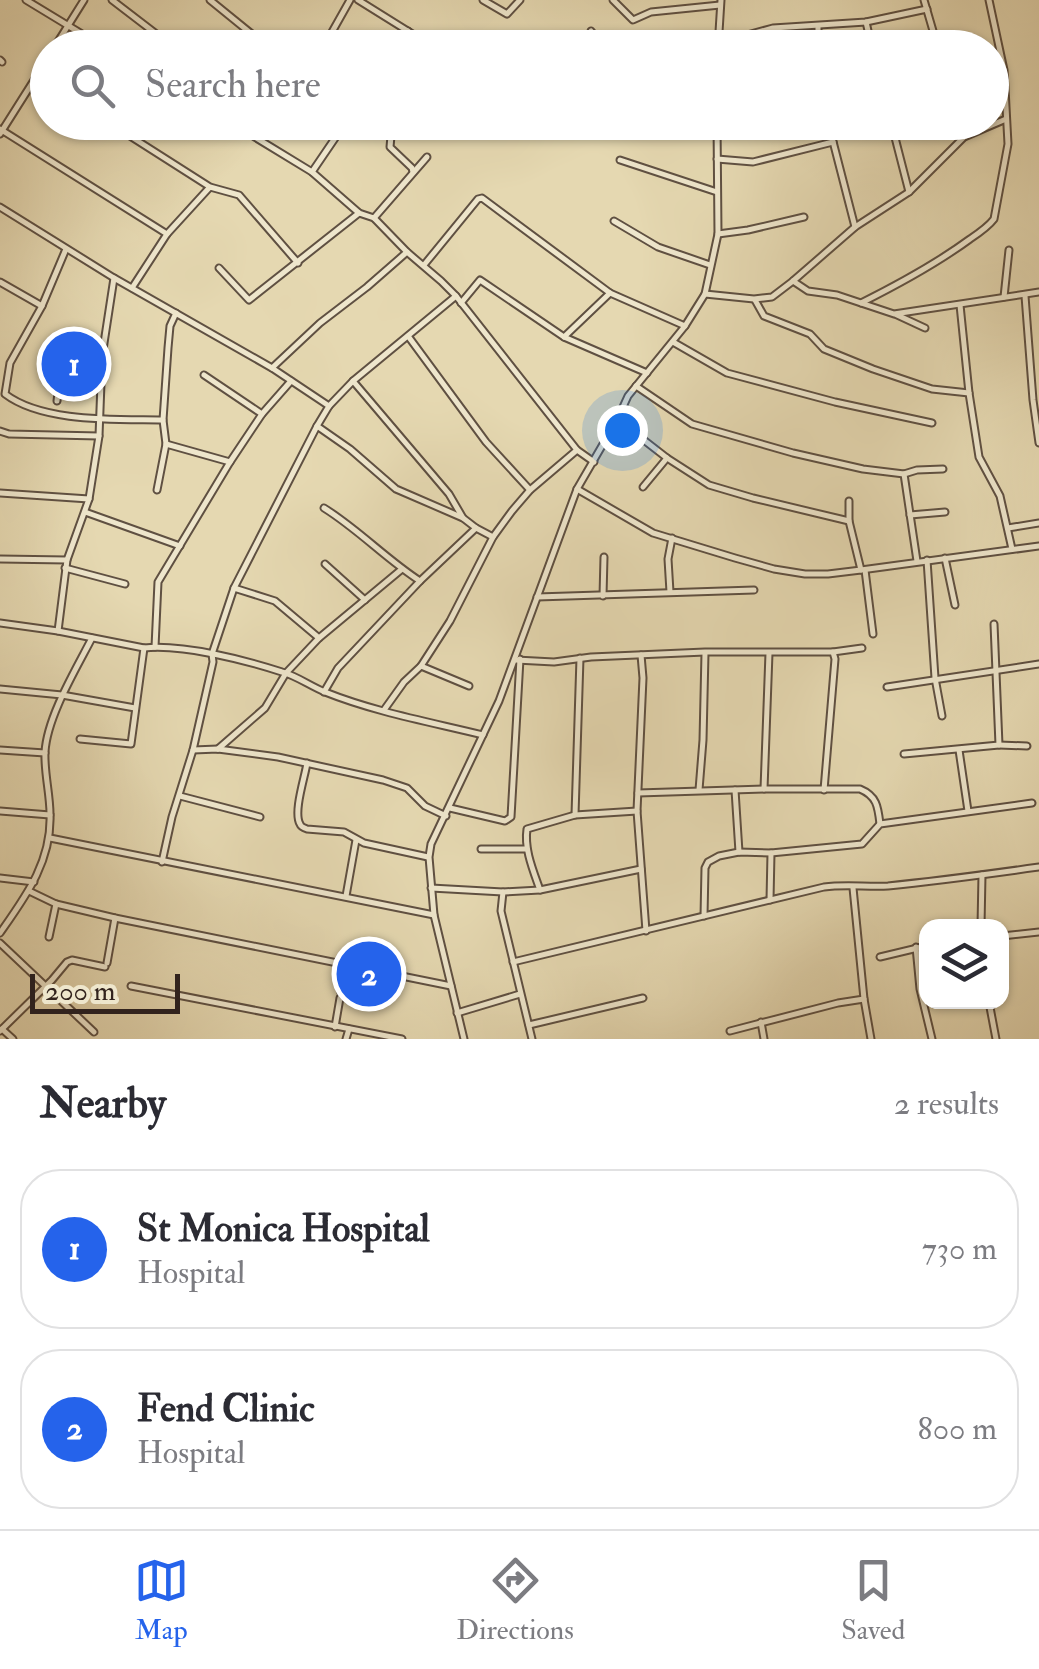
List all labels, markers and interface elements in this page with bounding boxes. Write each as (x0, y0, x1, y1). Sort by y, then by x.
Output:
search box (30, 30, 1009, 140)
icon: search (65, 58, 120, 113)
text: Search here (145, 61, 321, 109)
pin: 1 (42, 326, 106, 402)
your location (597, 405, 648, 456)
map controls (919, 919, 1009, 1009)
button: layers (919, 919, 1009, 1009)
pin: 2 (336, 936, 402, 1012)
scale bar (30, 969, 180, 1014)
text: 200 m (45, 974, 116, 1009)
text: Nearby (40, 1078, 166, 1130)
text: 2 results (894, 1084, 999, 1124)
text: St Monica Hospital (137, 1205, 430, 1253)
text: 1 (69, 1229, 80, 1269)
text: 730 m (922, 1229, 997, 1269)
text: Hospital (137, 1253, 245, 1293)
text: Fend Clinic (137, 1385, 315, 1433)
text: 2 (66, 1409, 83, 1449)
text: 800 m (918, 1409, 997, 1449)
text: Hospital (137, 1433, 245, 1473)
tab: Map (134, 1553, 189, 1648)
tab: Directions (456, 1553, 574, 1648)
tab: Saved (841, 1553, 905, 1648)

